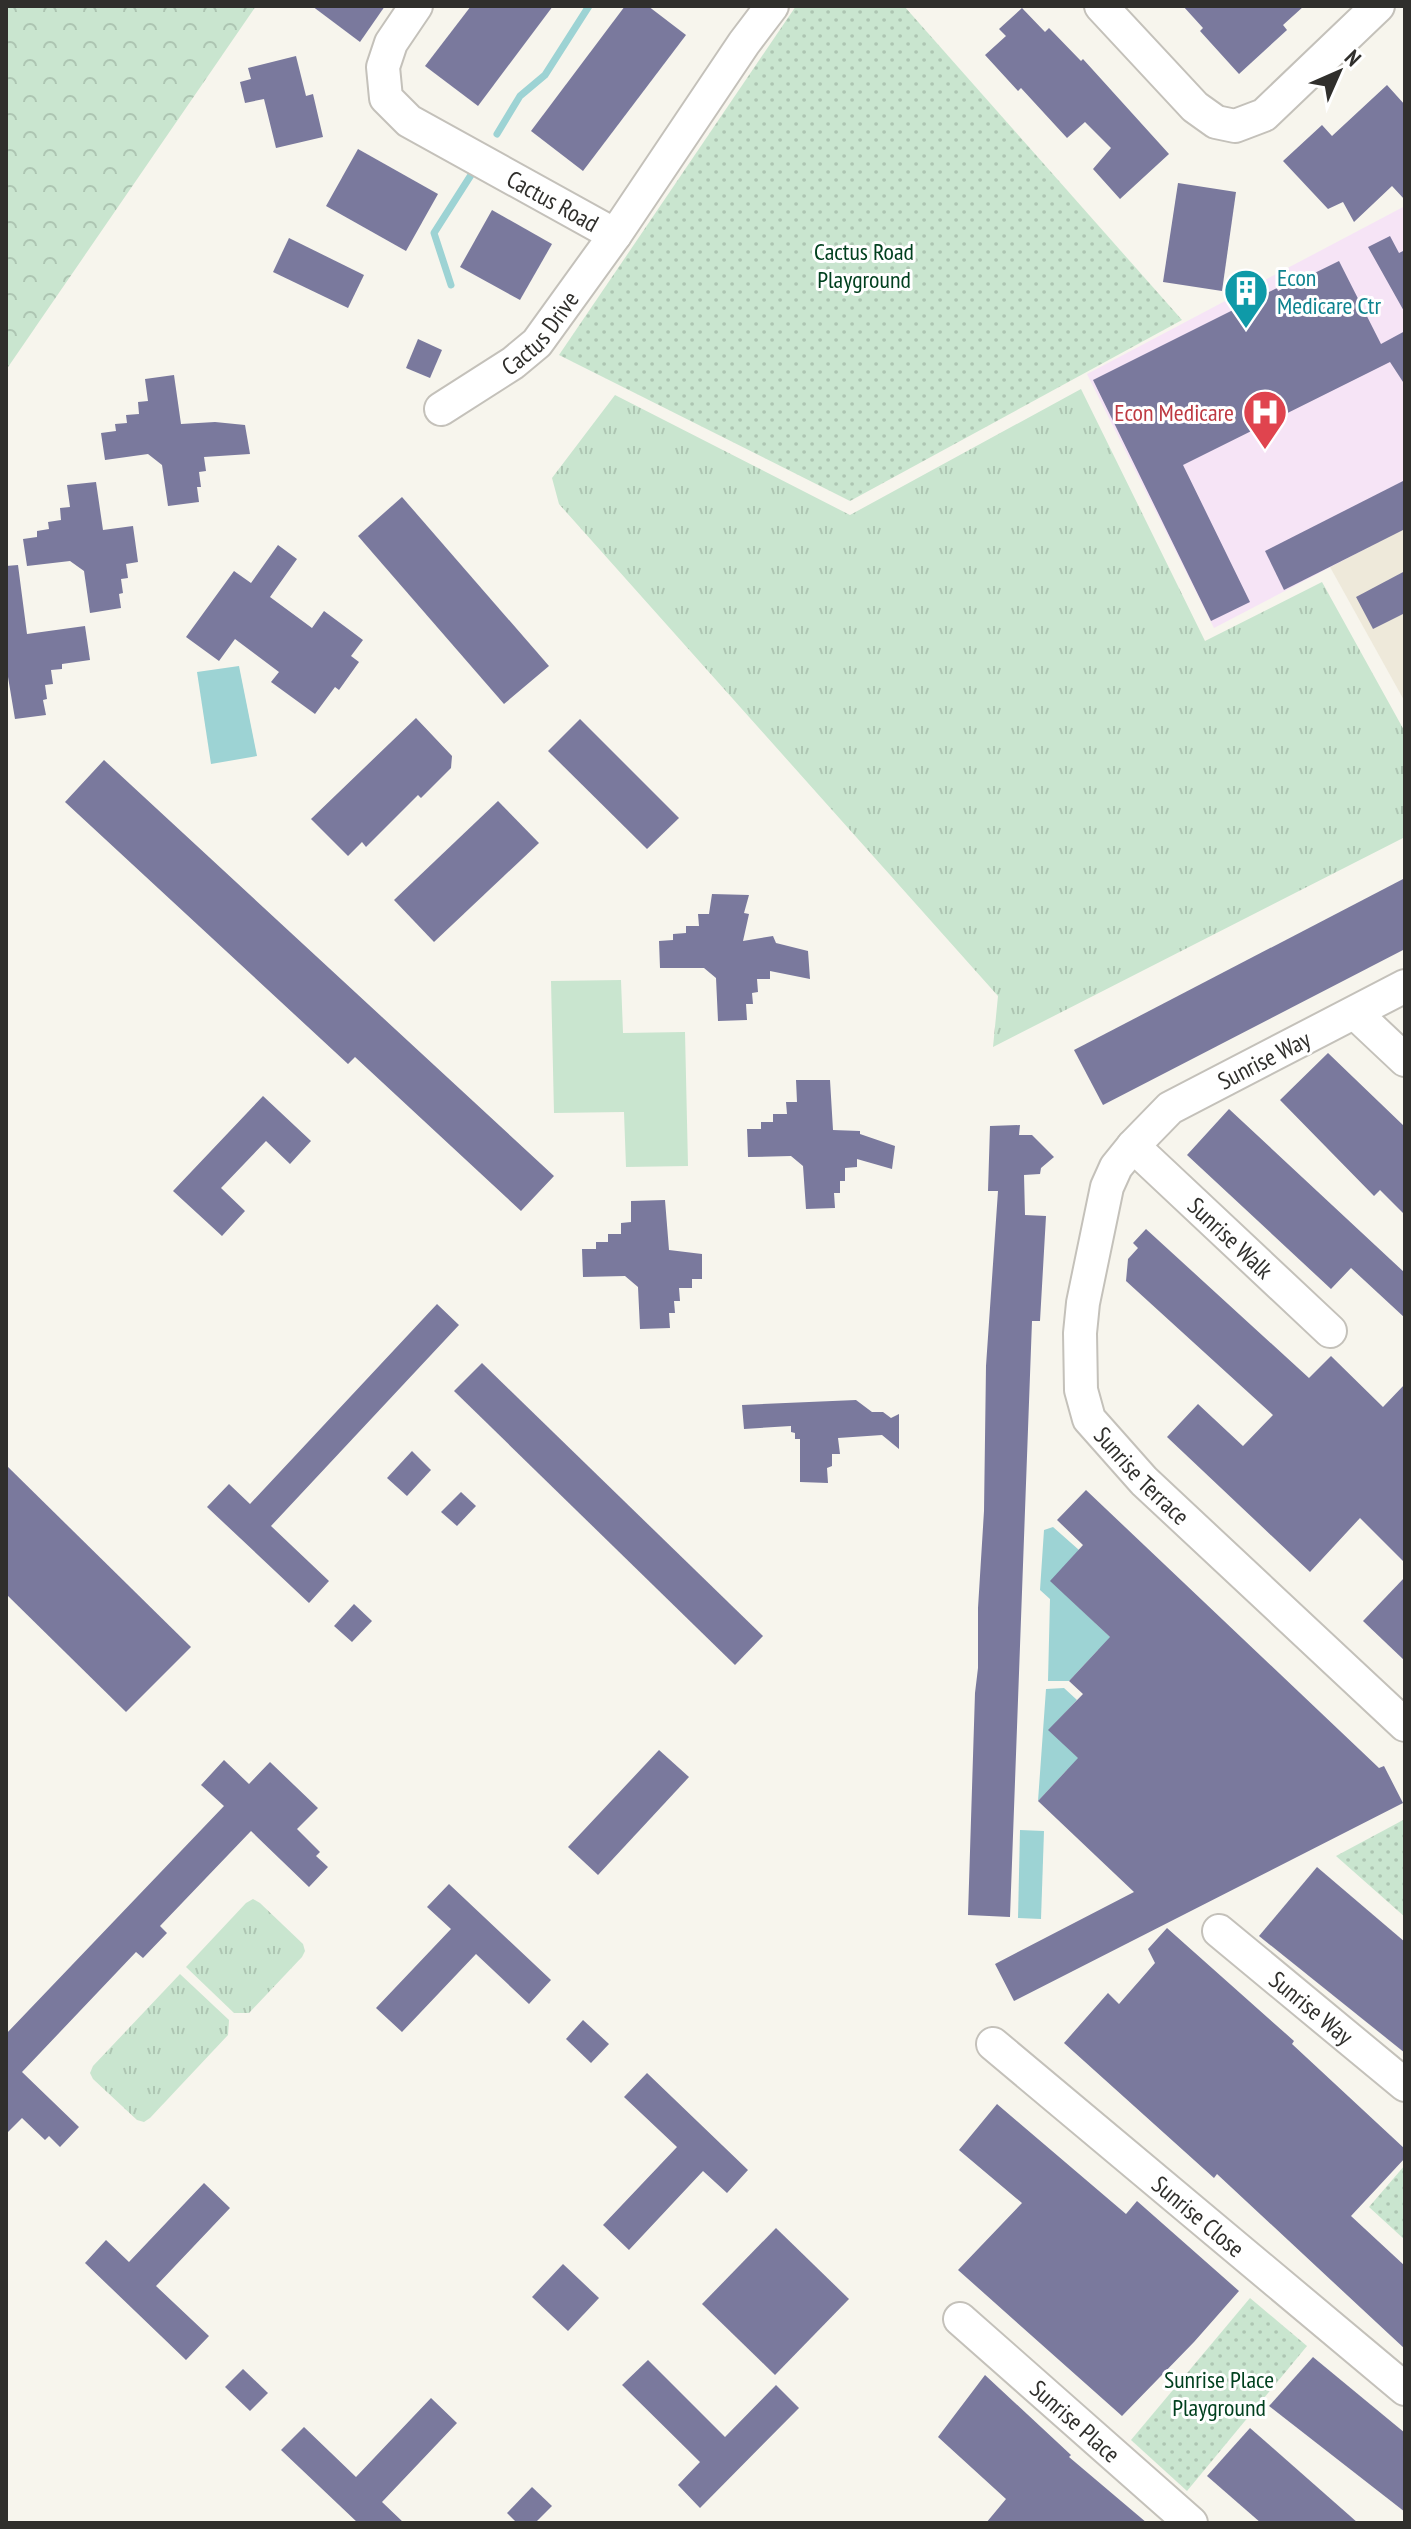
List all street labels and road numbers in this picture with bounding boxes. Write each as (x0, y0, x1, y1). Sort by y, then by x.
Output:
street label: Cactus Road (502, 163, 604, 238)
street label: Cactus Drive (496, 285, 585, 382)
street label: Sunrise Way (1213, 1024, 1315, 1096)
street label: Sunrise Walk (1182, 1190, 1280, 1286)
street label: Sunrise Terrace (1088, 1420, 1196, 1531)
street label: Sunrise Way (1263, 1964, 1360, 2051)
street label: Sunrise Close (1146, 2168, 1251, 2264)
street label: Sunrise Place (1024, 2373, 1127, 2469)

